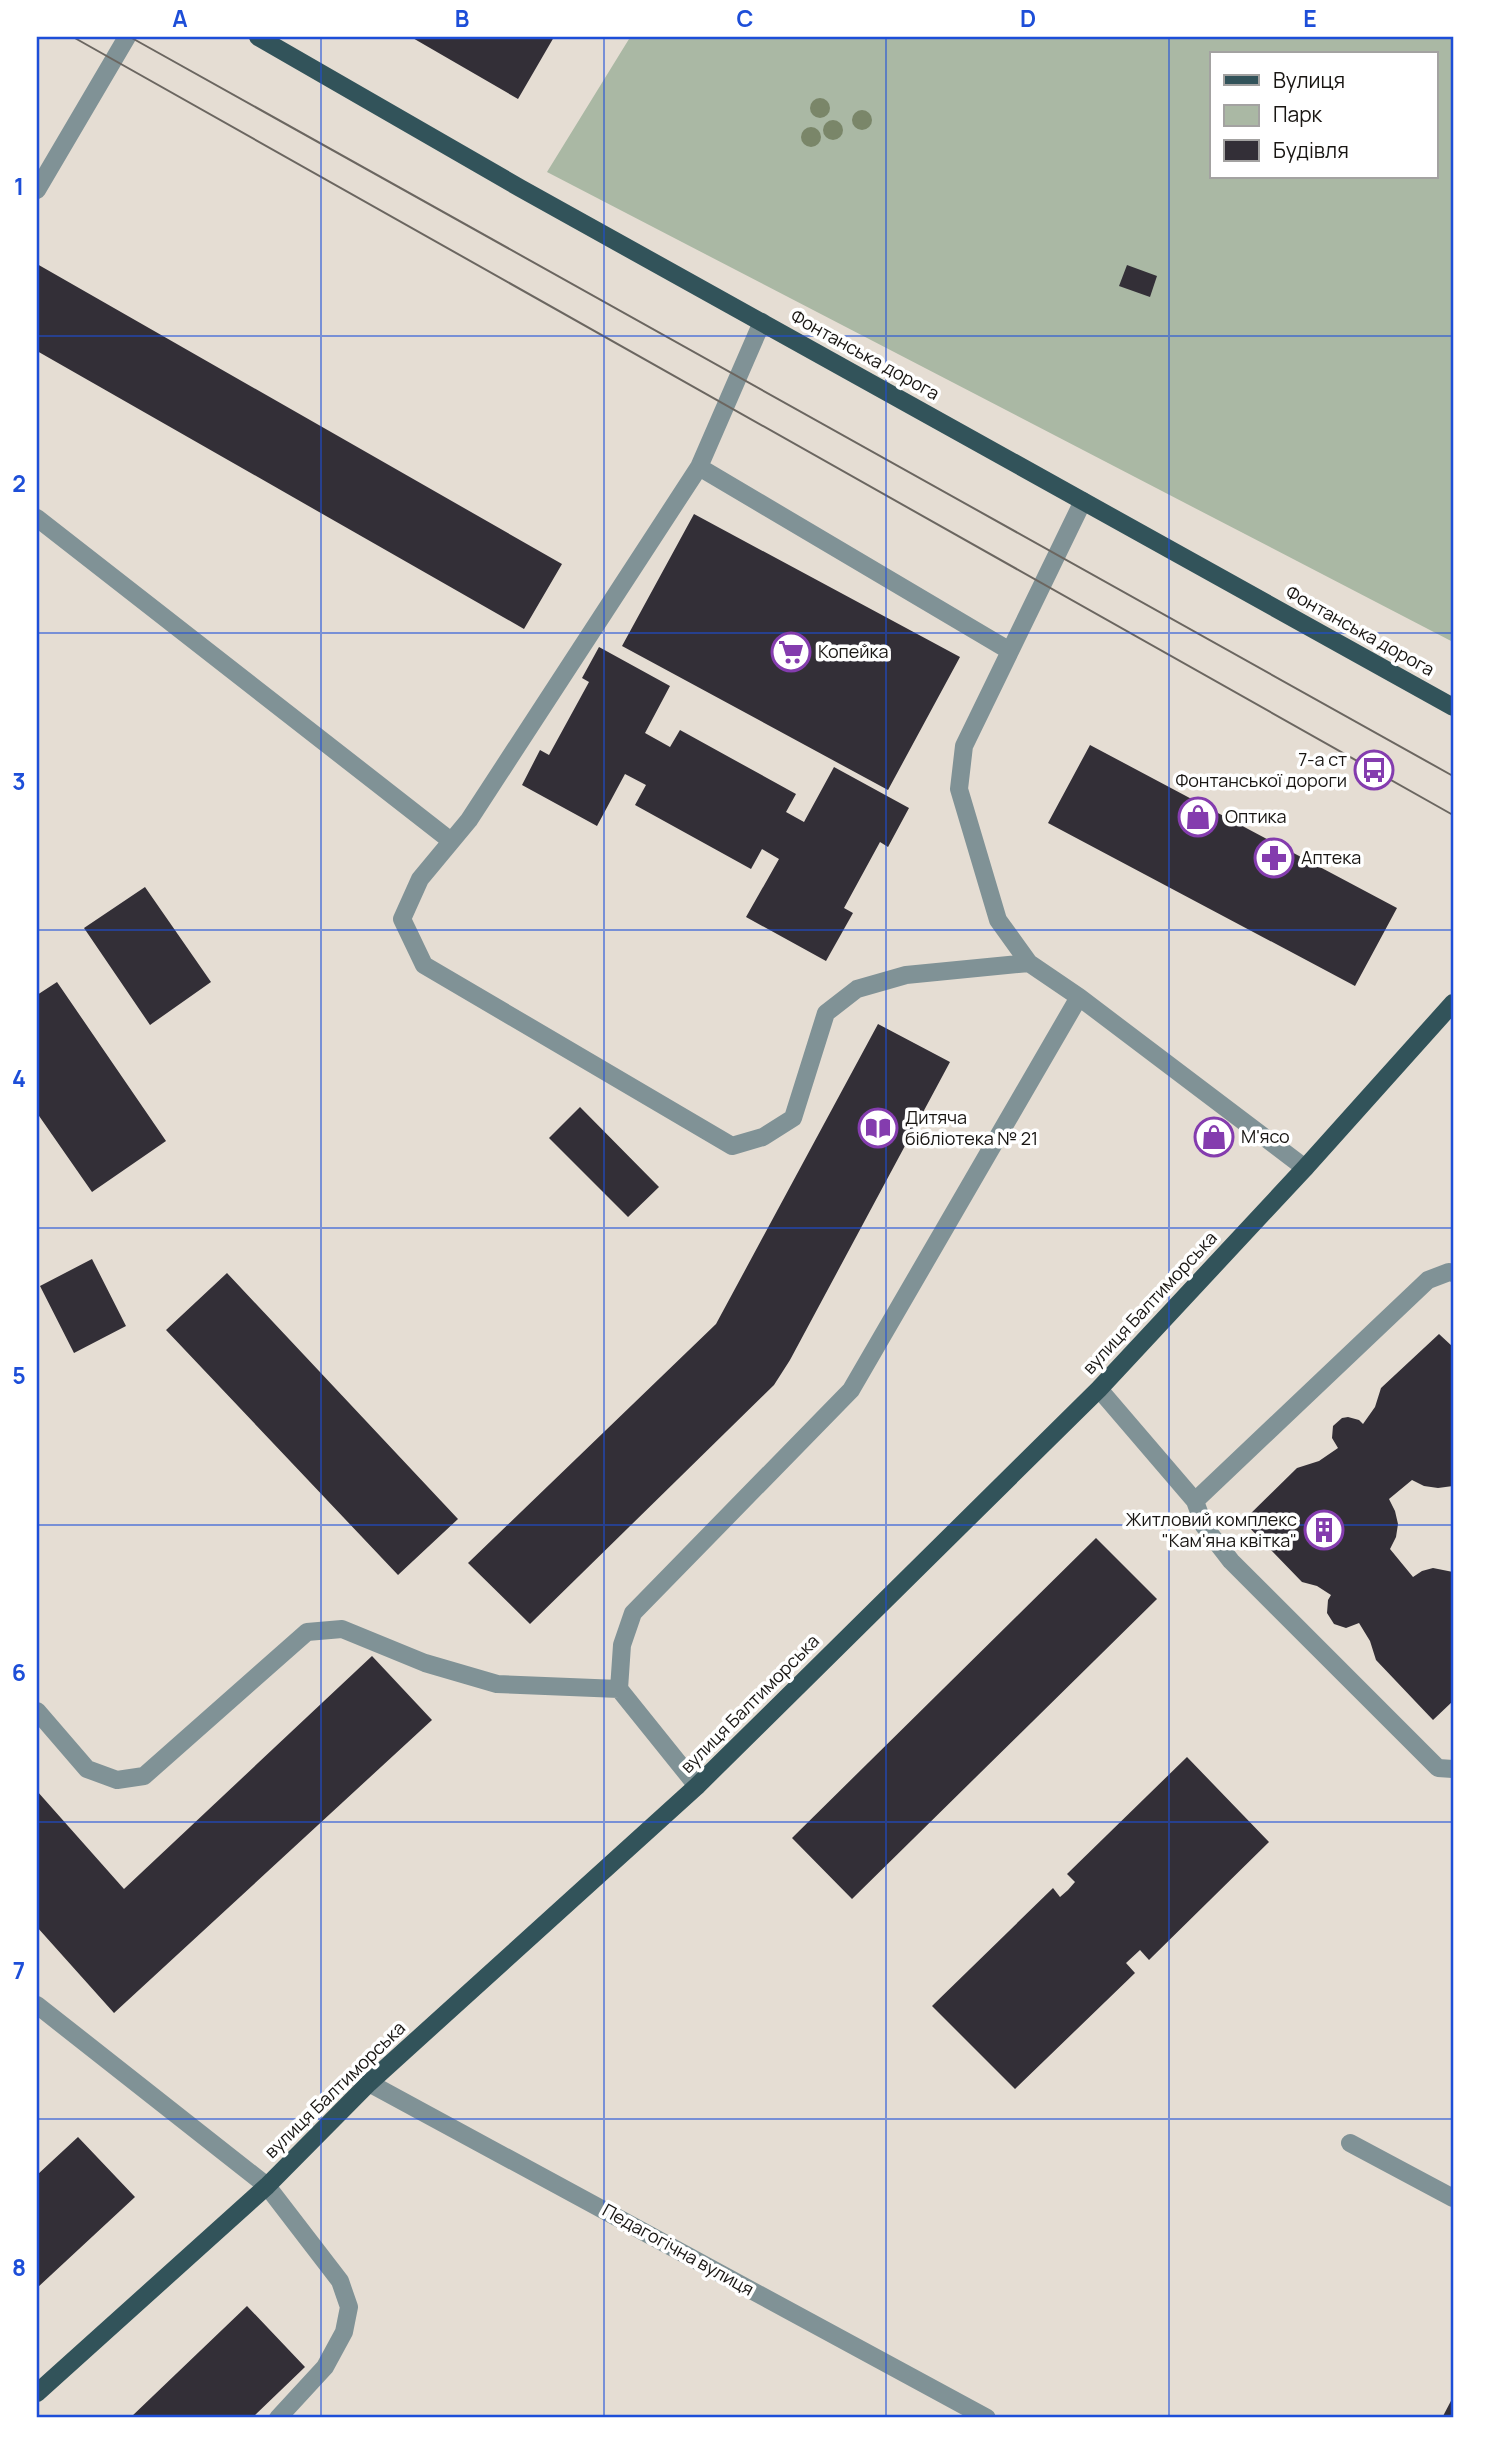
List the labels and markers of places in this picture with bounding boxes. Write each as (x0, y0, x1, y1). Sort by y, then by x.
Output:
supermarket icon: Копейка (770, 631, 812, 673)
place label: Копейка (818, 639, 889, 663)
place label: 7-а ст Фонтанської дороги (1175, 747, 1347, 792)
bus stop icon: 7-а ст Фонтанської дороги (1353, 749, 1395, 791)
shop icon: Оптика (1177, 796, 1219, 838)
place label: Оптика (1225, 804, 1287, 828)
pharmacy icon: Аптека (1253, 837, 1295, 879)
place label: Аптека (1301, 845, 1361, 869)
place label: Дитяча бібліотека № 21 (905, 1105, 1038, 1150)
library icon: Дитяча бібліотека № 21 (857, 1107, 899, 1149)
shop icon: М'ясо (1193, 1116, 1235, 1158)
place label: М'ясо (1241, 1124, 1290, 1148)
place label: Житловий комплекс "Кам'яна квітка" (1125, 1507, 1297, 1552)
building icon: Житловий комплекс "Кам'яна квітка" (1303, 1509, 1345, 1551)

